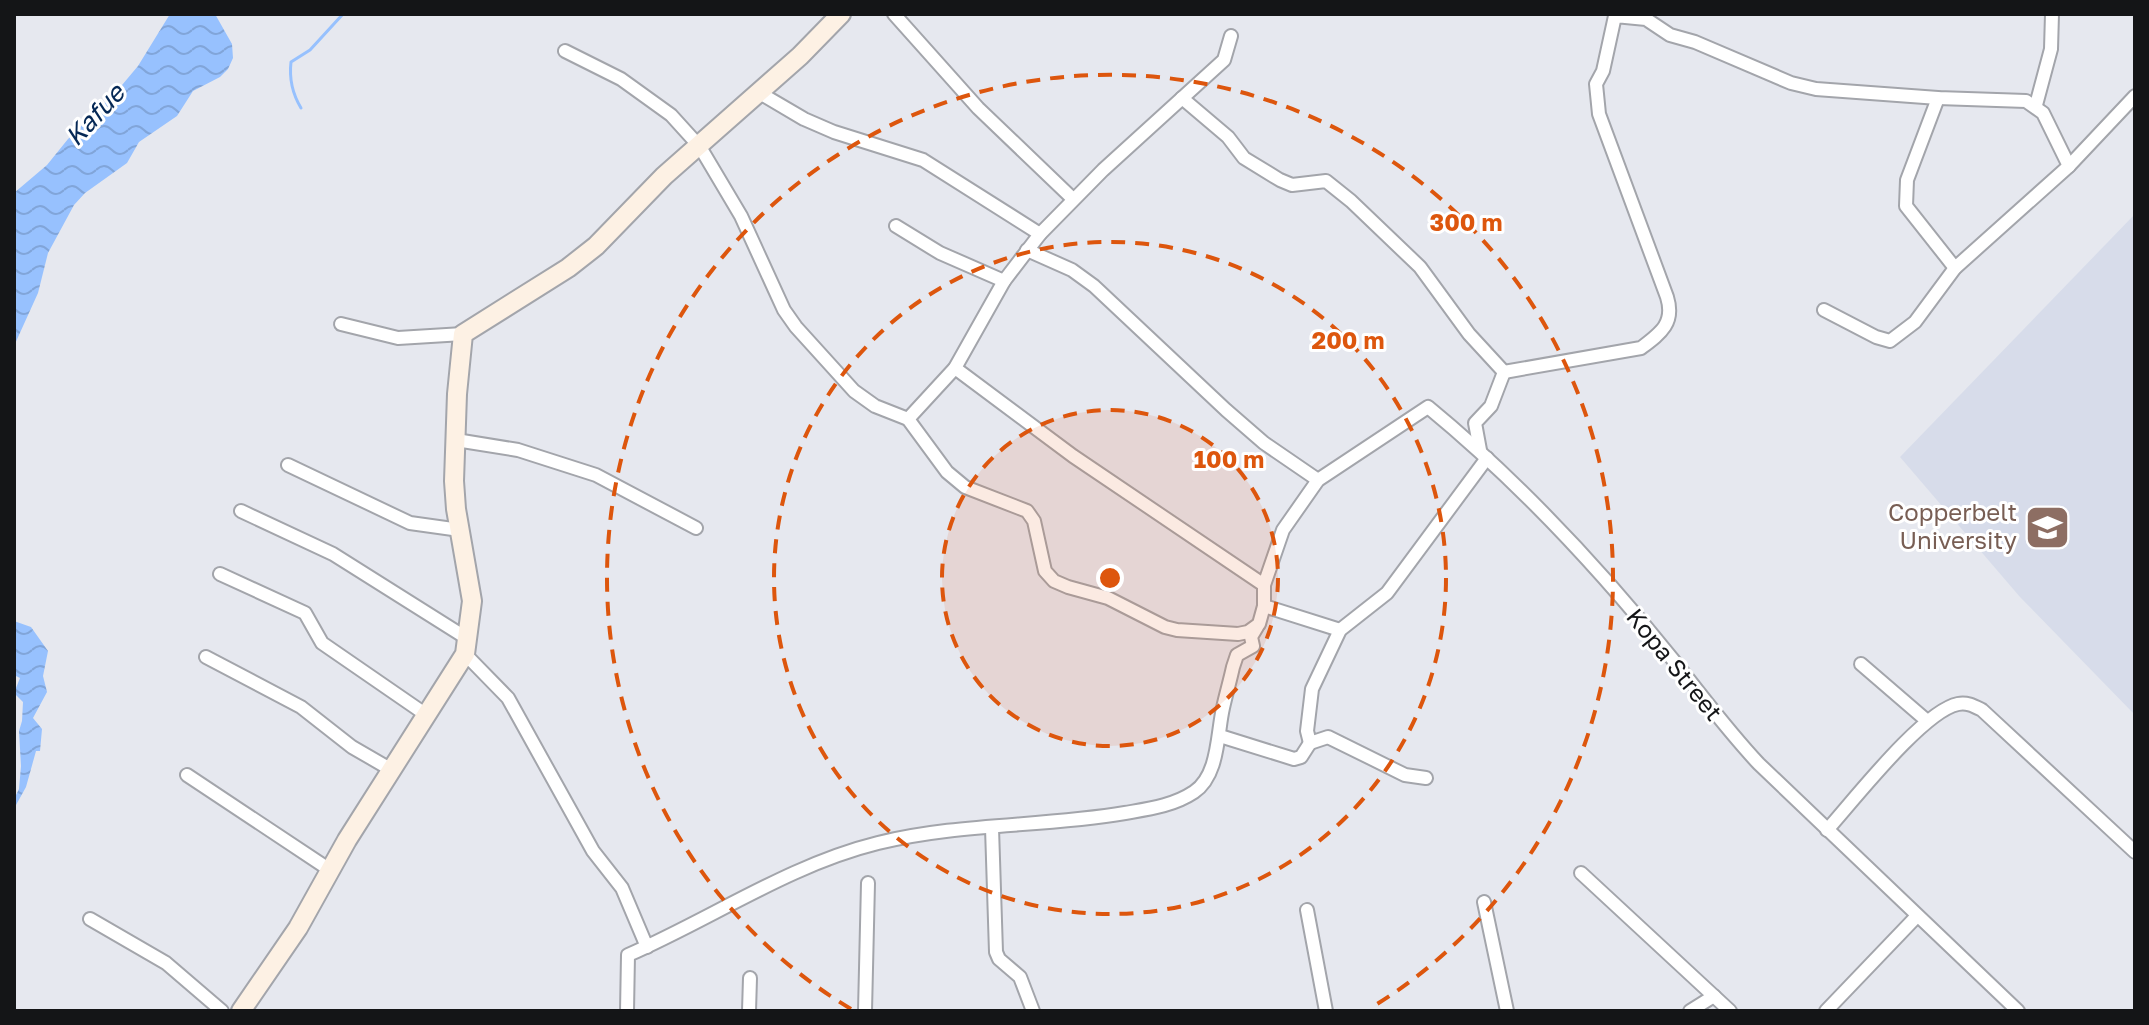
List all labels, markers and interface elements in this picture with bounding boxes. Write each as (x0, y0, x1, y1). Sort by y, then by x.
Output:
water label: Kafue (59, 76, 132, 152)
text: 300 m (1430, 207, 1502, 236)
text: 200 m (1312, 325, 1384, 354)
text: 100 m (1194, 444, 1264, 473)
place label: Copperbelt University (1888, 497, 2017, 554)
school or university icon: Copperbelt University (2024, 503, 2072, 551)
centre of rings (1096, 564, 1124, 592)
street label: Kopa Street (1621, 602, 1729, 726)

